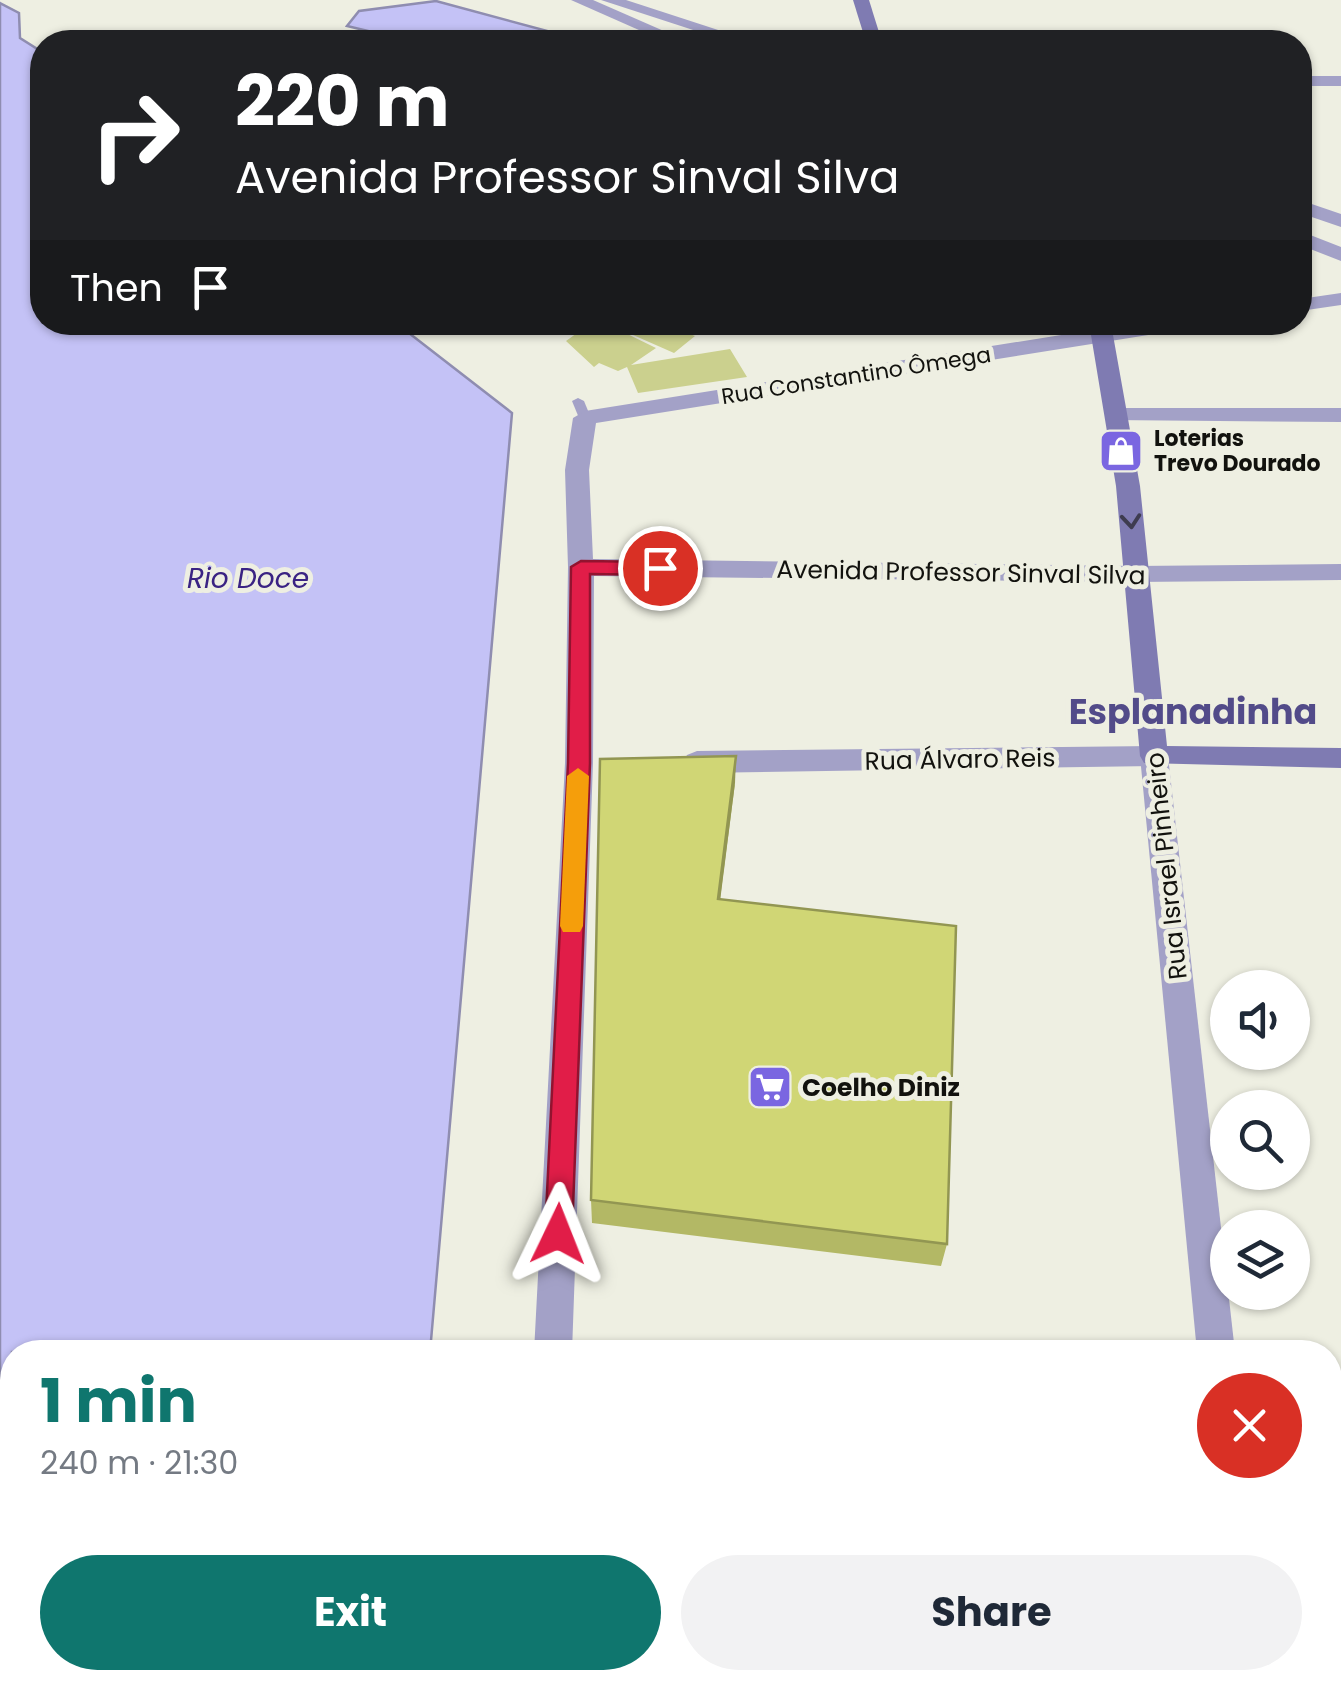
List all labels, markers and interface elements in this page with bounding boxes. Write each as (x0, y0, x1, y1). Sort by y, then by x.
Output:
text: 220 m (235, 52, 450, 151)
icon: right (70, 70, 200, 200)
text: Avenida Professor Sinval Silva (235, 146, 899, 209)
icon: arrive (183, 260, 238, 315)
text: Then (70, 261, 163, 314)
street label: Rua Constantino Ômega (719, 339, 993, 412)
place label: Loterias Trevo Dourado (1154, 423, 1321, 479)
shop icon: Loterias Trevo Dourado (1098, 428, 1144, 474)
one-way arrow (1119, 513, 1141, 529)
pin (618, 526, 703, 611)
icon: arrive (633, 541, 688, 596)
street label: Avenida Professor Sinval Silva (776, 552, 1146, 593)
water label: Rio Doce (187, 559, 309, 598)
district label: Esplanadinha (1069, 687, 1317, 736)
street label: Rua Álvaro Reis (864, 740, 1056, 779)
street label: Rua Israel Pinheiro (1137, 751, 1196, 981)
map controls (1210, 970, 1310, 1310)
button: sound (1210, 970, 1310, 1070)
supermarket icon: Coelho Diniz (747, 1064, 793, 1110)
place label: Coelho Diniz (802, 1070, 960, 1105)
button: search (1210, 1090, 1310, 1190)
position arrow (506, 1182, 610, 1286)
button: layers (1210, 1210, 1310, 1310)
text: 1 min (40, 1359, 197, 1443)
button: close (1197, 1373, 1302, 1478)
text: 240 m · 21:30 (40, 1440, 238, 1485)
button: Exit (40, 1555, 661, 1670)
button: Share (681, 1555, 1302, 1670)

